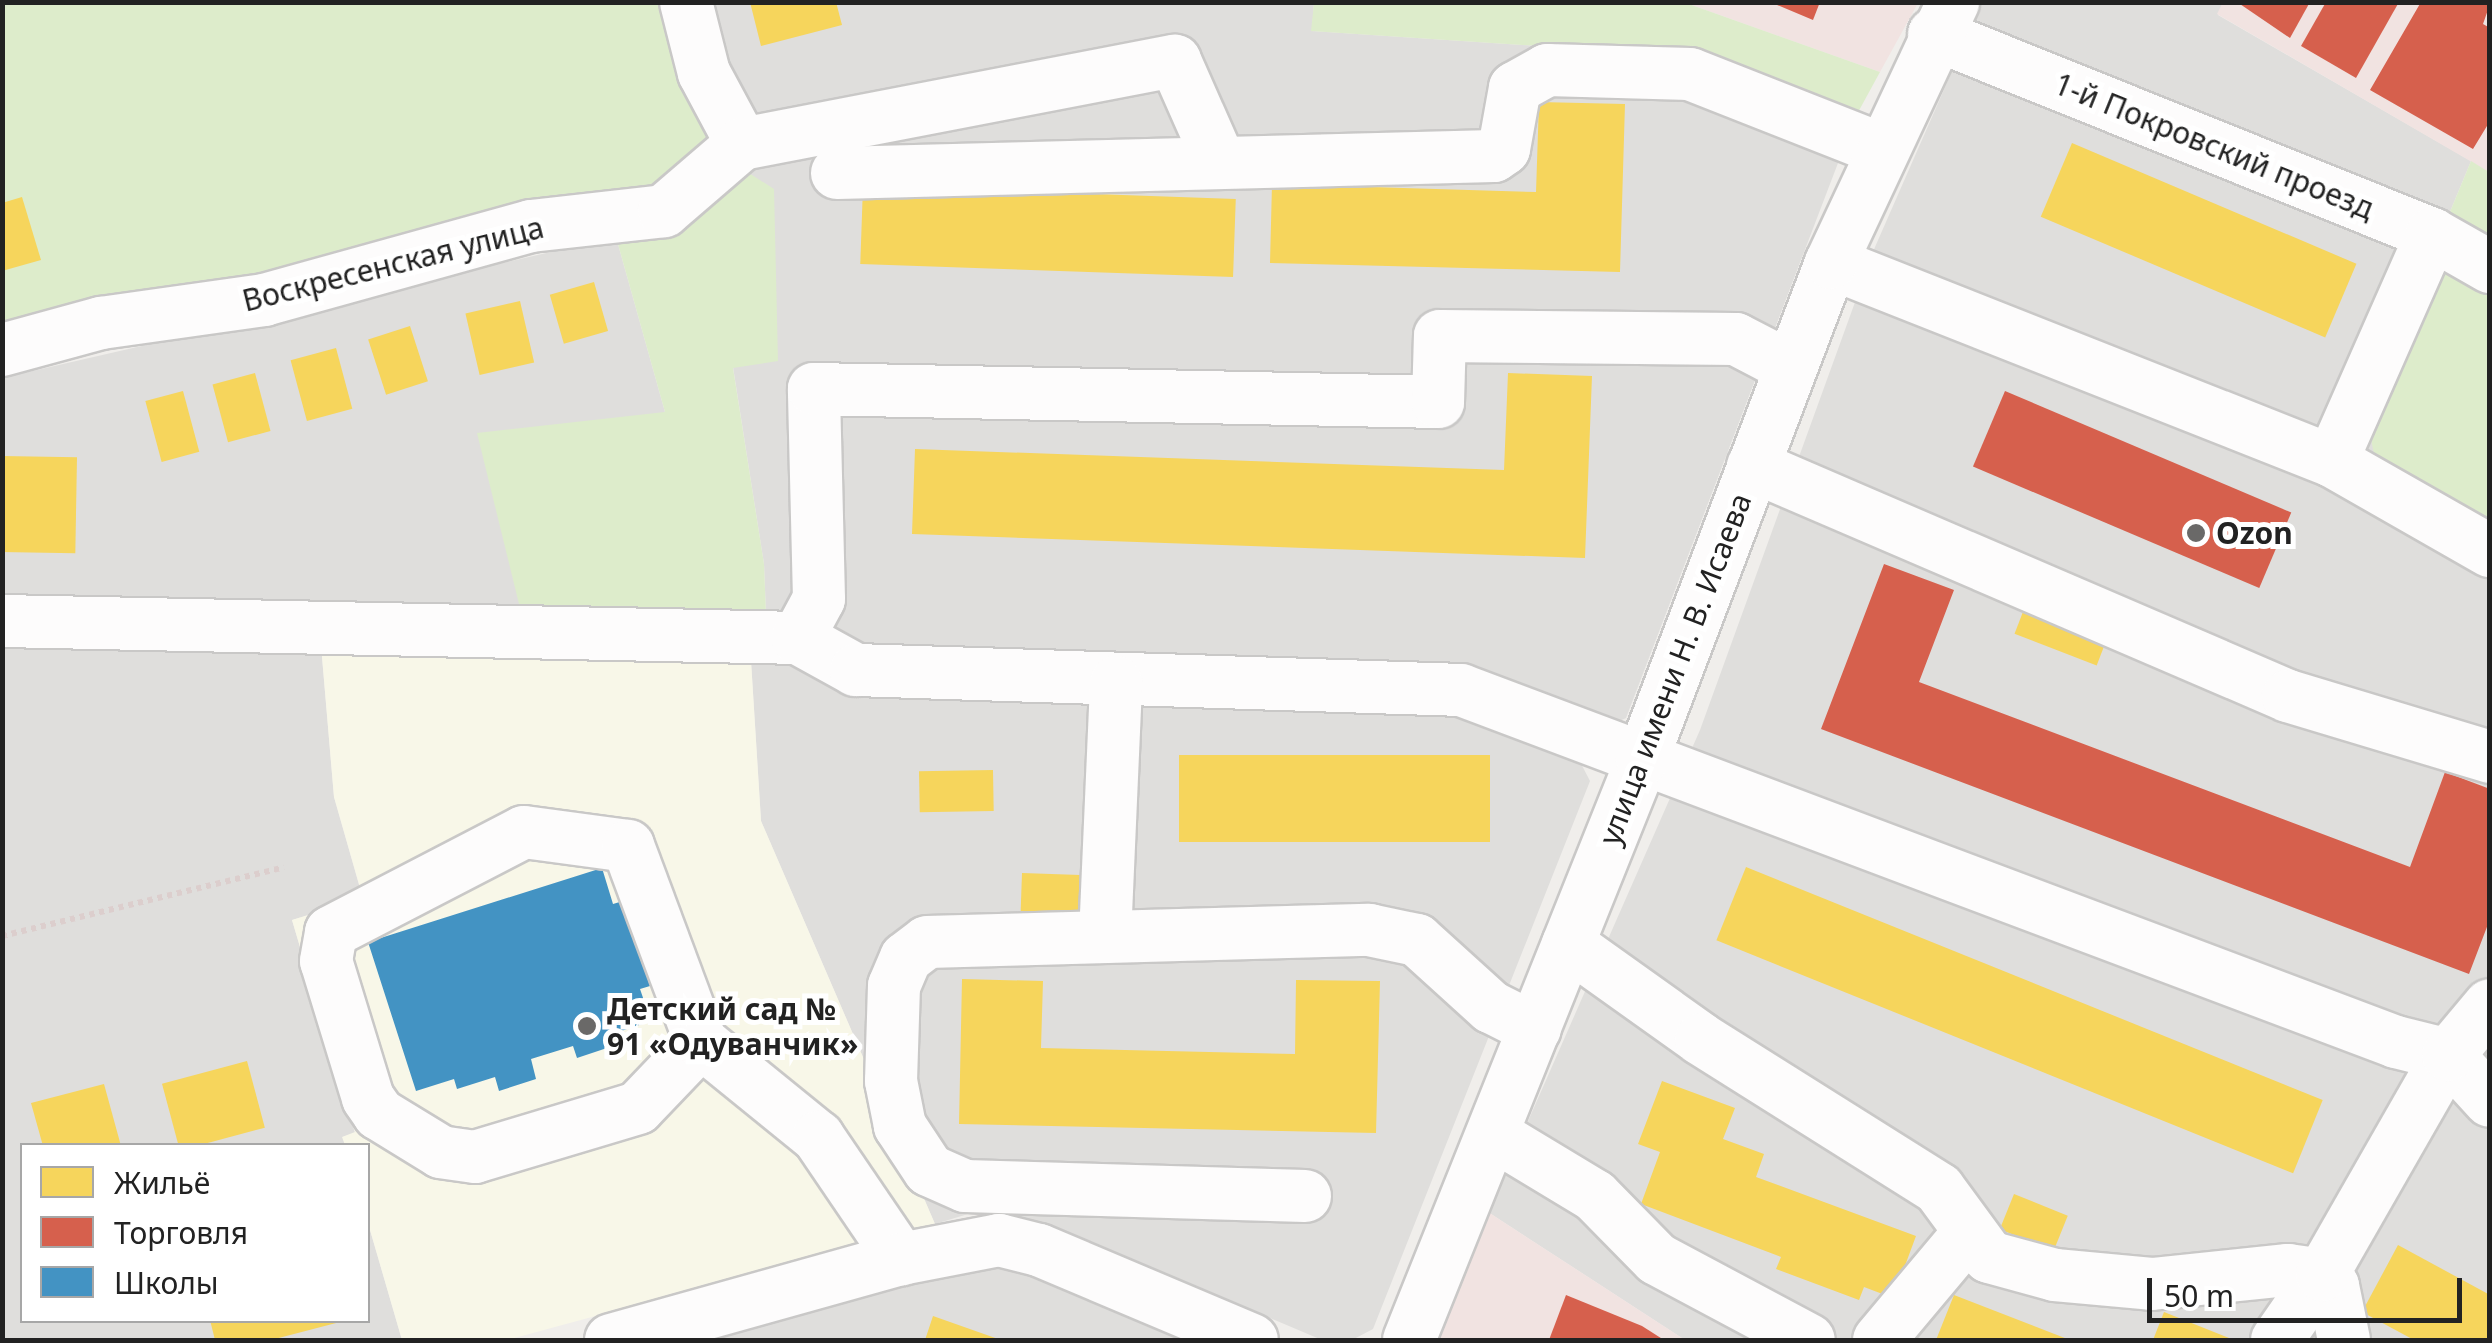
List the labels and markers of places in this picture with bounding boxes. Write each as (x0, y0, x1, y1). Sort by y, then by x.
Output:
place label: Ozon (2216, 515, 2293, 551)
marker: Ozon (2185, 522, 2207, 544)
place label: Детский сад № 91 «Одуванчик» (607, 991, 858, 1062)
marker: Детский сад № 91 «Одуванчик» (576, 1015, 598, 1037)

